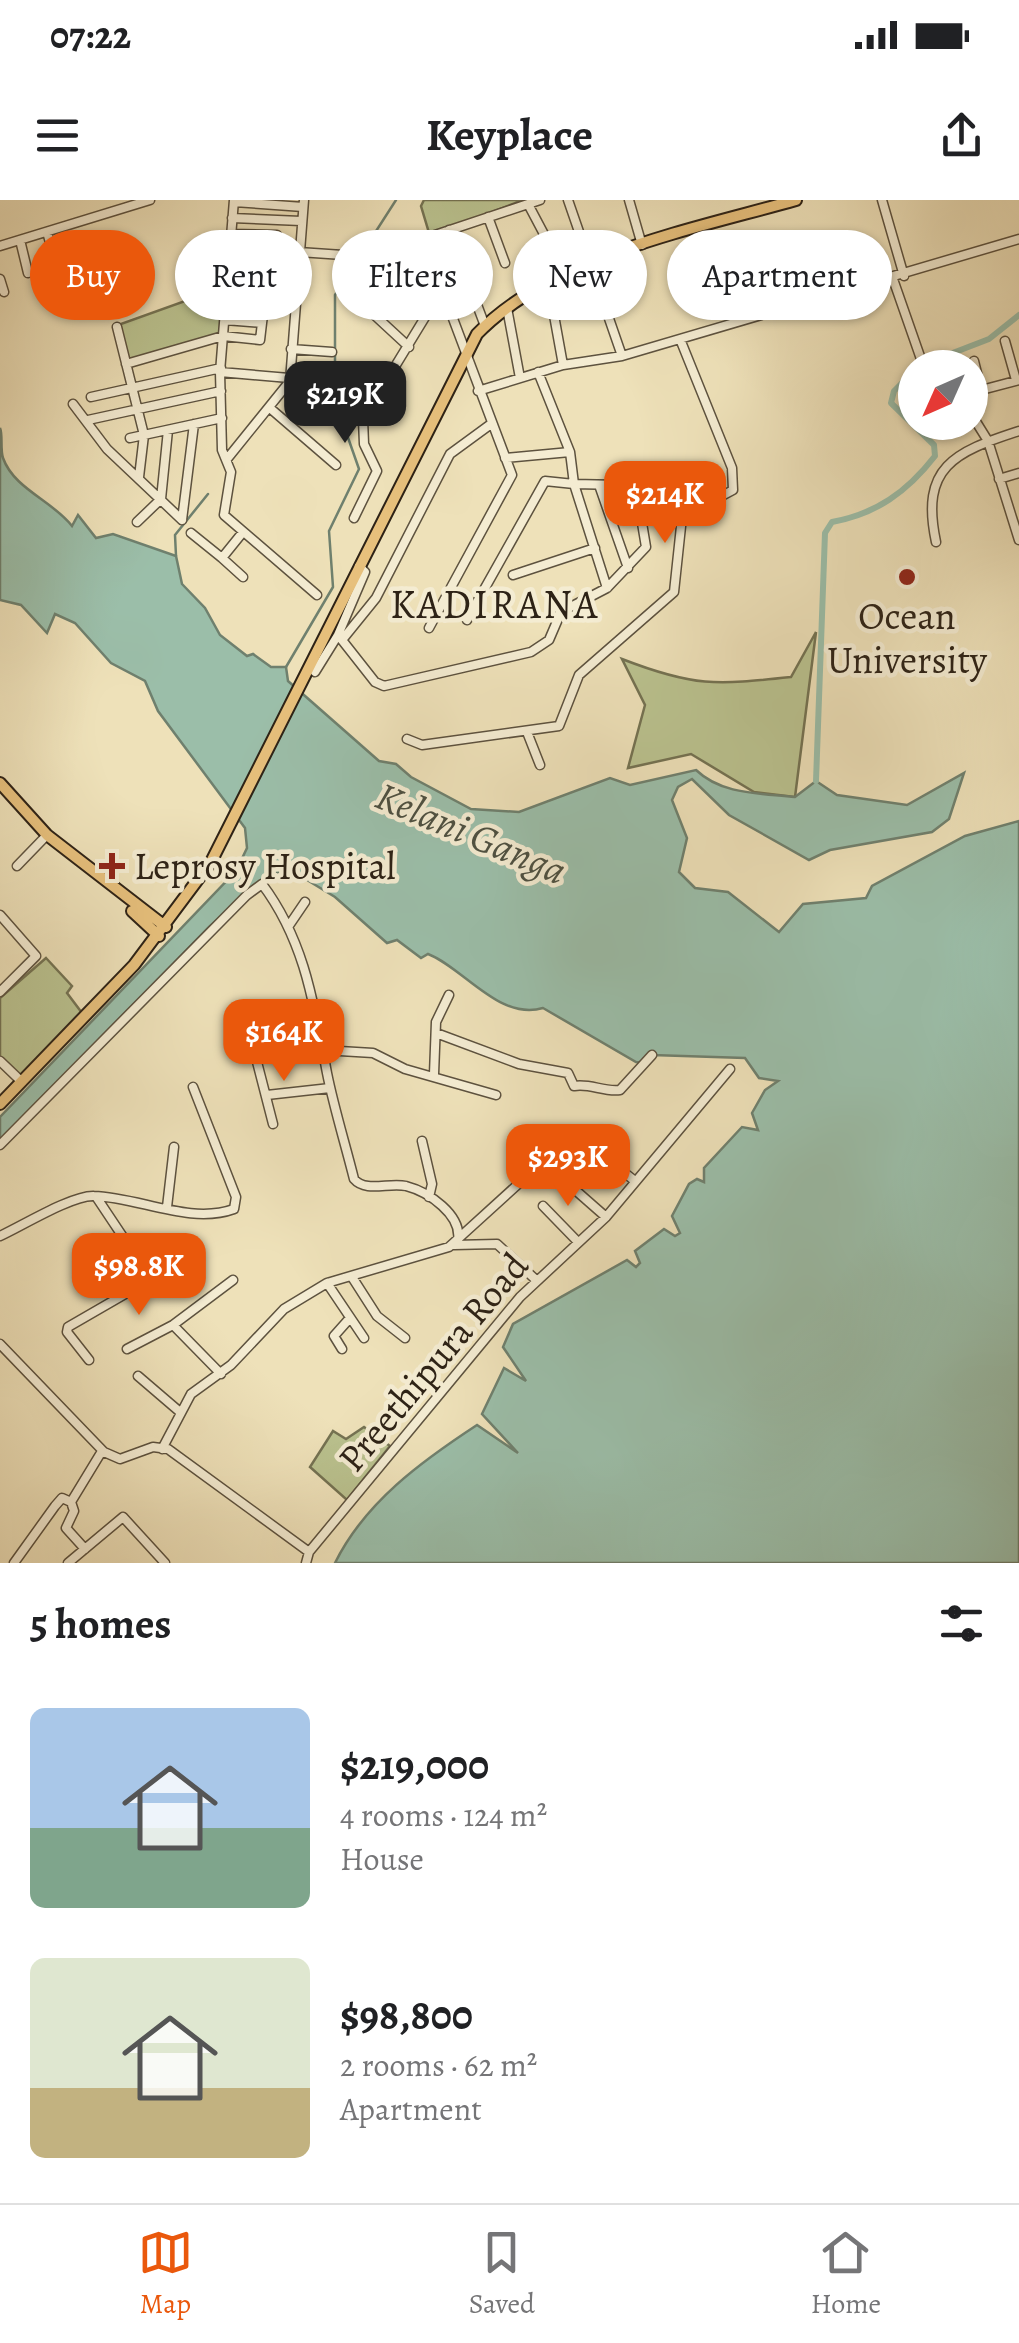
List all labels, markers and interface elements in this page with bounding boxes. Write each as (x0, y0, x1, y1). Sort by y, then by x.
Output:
text: 07:22 (50, 9, 131, 61)
text: Keyplace (426, 104, 593, 166)
icon: menu (30, 108, 85, 163)
icon: share (934, 108, 989, 163)
chip: Buy (30, 230, 155, 320)
chip: Rent (175, 230, 312, 320)
chip: Filters (332, 230, 493, 320)
chip: New (513, 230, 647, 320)
chip: Apartment (667, 230, 892, 320)
north arrow (898, 350, 988, 440)
map controls (898, 350, 988, 440)
pin: $219K (275, 361, 415, 446)
text: $219K (306, 371, 384, 415)
pin: $214K (595, 461, 735, 546)
text: $214K (626, 471, 704, 515)
marker: Ocean University (896, 566, 918, 588)
district label: KADIRANA (390, 577, 600, 632)
place label: Ocean University (827, 590, 988, 686)
water label: Kelani Ganga (367, 768, 575, 898)
place label: Leprosy Hospital (134, 840, 396, 892)
marker: Leprosy Hospital (99, 853, 125, 879)
pin: $164K (214, 999, 354, 1084)
text: $164K (245, 1009, 323, 1053)
pin: $293K (498, 1124, 638, 1209)
text: $293K (528, 1134, 608, 1178)
pin: $98.8K (58, 1233, 220, 1318)
street label: Preethipura Road (326, 1241, 541, 1483)
text: $98.8K (94, 1243, 184, 1287)
text: 5 homes (30, 1595, 171, 1652)
icon: filters (934, 1596, 989, 1651)
text: $219,000 (340, 1736, 489, 1793)
icon: home (110, 1748, 230, 1868)
text: 4 rooms · 124 m² (340, 1793, 547, 1837)
text: House (340, 1837, 424, 1881)
text: $98,800 (340, 1986, 473, 2043)
icon: home (110, 1998, 230, 2118)
text: 2 rooms · 62 m² (340, 2043, 537, 2087)
text: Apartment (340, 2087, 482, 2131)
tab: Map (138, 2225, 193, 2323)
tab: Saved (469, 2225, 535, 2323)
tab: Home (811, 2225, 881, 2323)

